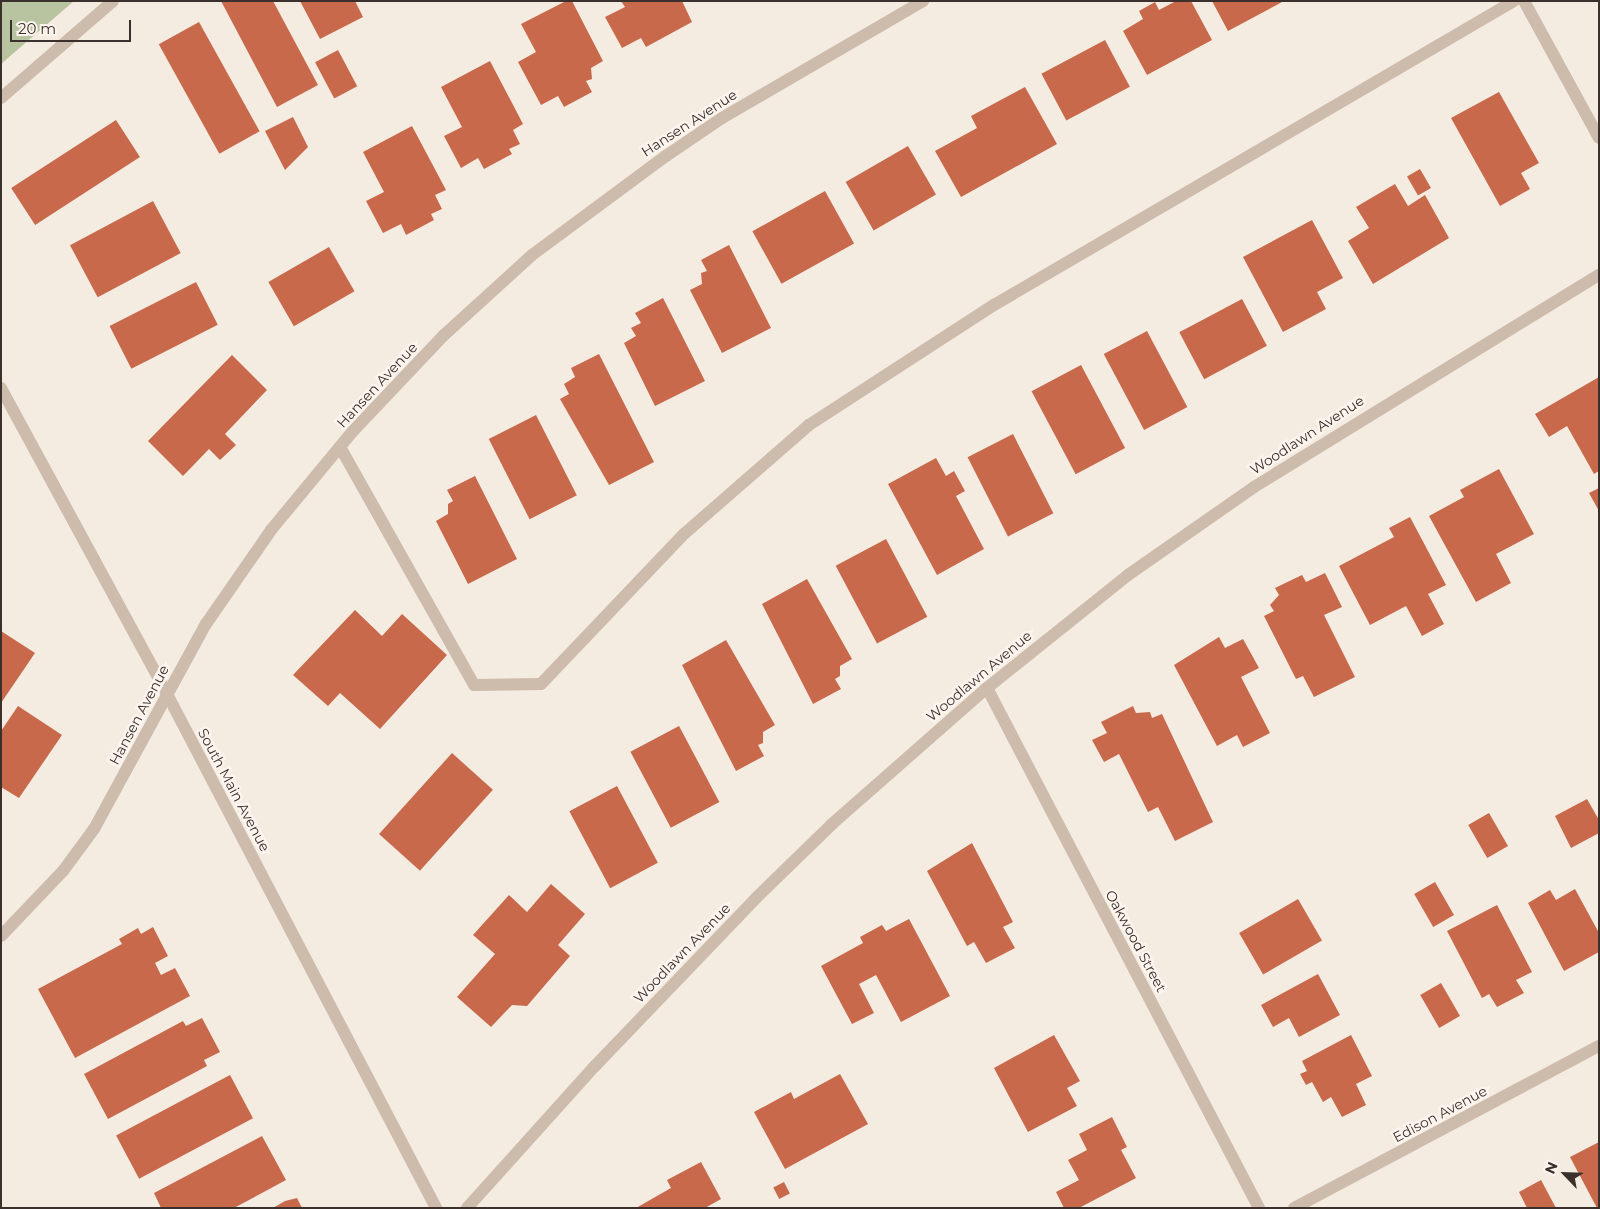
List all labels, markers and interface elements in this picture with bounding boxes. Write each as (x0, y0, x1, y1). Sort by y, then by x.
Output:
scale bar (12, 10, 134, 42)
text: 20 m (18, 19, 56, 38)
street label: Hansen Avenue (638, 86, 740, 160)
street label: Hansen Avenue (333, 339, 421, 431)
street label: Woodlawn Avenue (1247, 392, 1367, 478)
street label: Woodlawn Avenue (923, 627, 1035, 725)
street label: Hansen Avenue (106, 662, 172, 768)
street label: South Main Avenue (194, 726, 274, 854)
street label: Oakwood Street (1102, 887, 1170, 995)
street label: Woodlawn Avenue (630, 900, 734, 1006)
street label: Edison Avenue (1390, 1082, 1490, 1146)
north arrow (1540, 1149, 1590, 1199)
text: N (1541, 1159, 1562, 1177)

